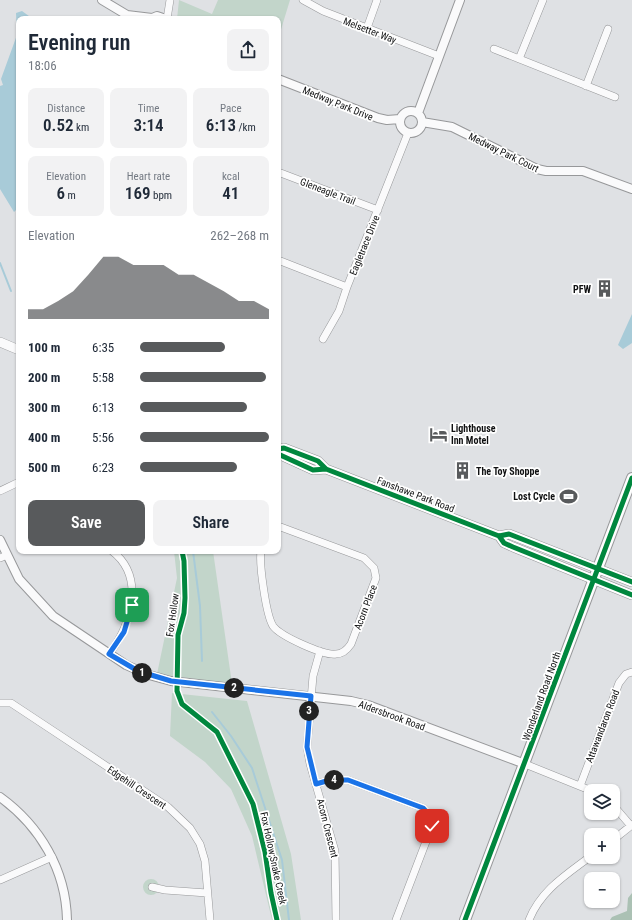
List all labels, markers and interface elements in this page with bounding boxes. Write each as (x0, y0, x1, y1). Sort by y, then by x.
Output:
street label: Melsetter Way (342, 15, 398, 46)
button: share (227, 29, 269, 71)
text: Evening run (28, 30, 130, 55)
text: 18:06 (28, 58, 57, 73)
street label: Medway Park Drive (301, 84, 375, 123)
text: Distance (47, 102, 85, 115)
text: Time (138, 102, 159, 115)
text: Pace (220, 102, 242, 115)
text: 0.52 (43, 115, 74, 135)
text: 3:14 (133, 115, 164, 135)
text: 6:13 (206, 115, 236, 135)
text: km (74, 121, 89, 134)
text: /km (236, 121, 256, 134)
street label: Medway Park Court (467, 131, 541, 174)
text: Elevation (46, 170, 86, 183)
text: Heart rate (127, 170, 170, 183)
text: kcal (222, 170, 240, 183)
street label: Gleneagle Trail (299, 176, 357, 207)
text: 6 (56, 183, 65, 203)
text: 169 (125, 183, 150, 203)
text: 41 (222, 183, 239, 203)
text: m (65, 189, 76, 202)
text: bpm (150, 189, 172, 202)
street label: Eagletrace Drive (347, 213, 382, 277)
text: Elevation (28, 228, 75, 243)
text: 262–268 m (210, 228, 269, 243)
building icon: PFW (594, 279, 614, 299)
place label: PFW (573, 284, 591, 295)
text: 100 m (28, 340, 60, 355)
text: 6:35 (92, 340, 114, 355)
text: 200 m (28, 370, 60, 385)
text: 5:58 (92, 370, 114, 385)
text: 300 m (28, 400, 60, 415)
text: 6:13 (92, 400, 114, 415)
place label: Lighthouse Inn Motel (451, 423, 496, 446)
hotel icon: Lighthouse Inn Motel (428, 424, 448, 444)
text: 400 m (28, 430, 60, 445)
text: 5:56 (92, 430, 114, 445)
text: 500 m (28, 460, 60, 475)
text: 6:23 (92, 460, 114, 475)
building icon: The Toy Shoppe (453, 461, 473, 481)
place label: The Toy Shoppe (476, 466, 539, 477)
street label: Fanshawe Park Road (376, 475, 456, 514)
sports icon: Lost Cycle (558, 486, 578, 506)
place label: Lost Cycle (513, 491, 555, 502)
button: Save (28, 500, 145, 546)
button: Share (153, 500, 269, 546)
street label: Acorn Place (352, 583, 379, 631)
pin (115, 588, 149, 622)
street label: Fox Hollow (164, 592, 181, 637)
icon: arrive (121, 594, 143, 616)
street label: Wonderland Road North (520, 650, 563, 742)
pin: 1 (132, 663, 152, 683)
text: 1 (139, 666, 145, 679)
pin: 2 (224, 678, 244, 698)
text: 2 (231, 681, 237, 694)
street label: Attawandaron Road (583, 688, 621, 764)
street label: Aldersbrook Road (357, 698, 427, 733)
pin: 3 (299, 701, 319, 721)
text: 3 (306, 704, 312, 717)
street label: Edgehill Crescent (105, 764, 168, 811)
pin: 4 (324, 770, 344, 790)
text: 4 (331, 773, 337, 786)
map controls (584, 784, 620, 908)
button: layers (584, 784, 620, 820)
street label: Acorn Crescent (315, 797, 340, 859)
pin (415, 809, 449, 843)
street label: Fox Hollow;Snake Creek (258, 811, 289, 906)
icon: check (421, 815, 443, 837)
button: + (584, 828, 620, 864)
button: − (584, 872, 620, 908)

